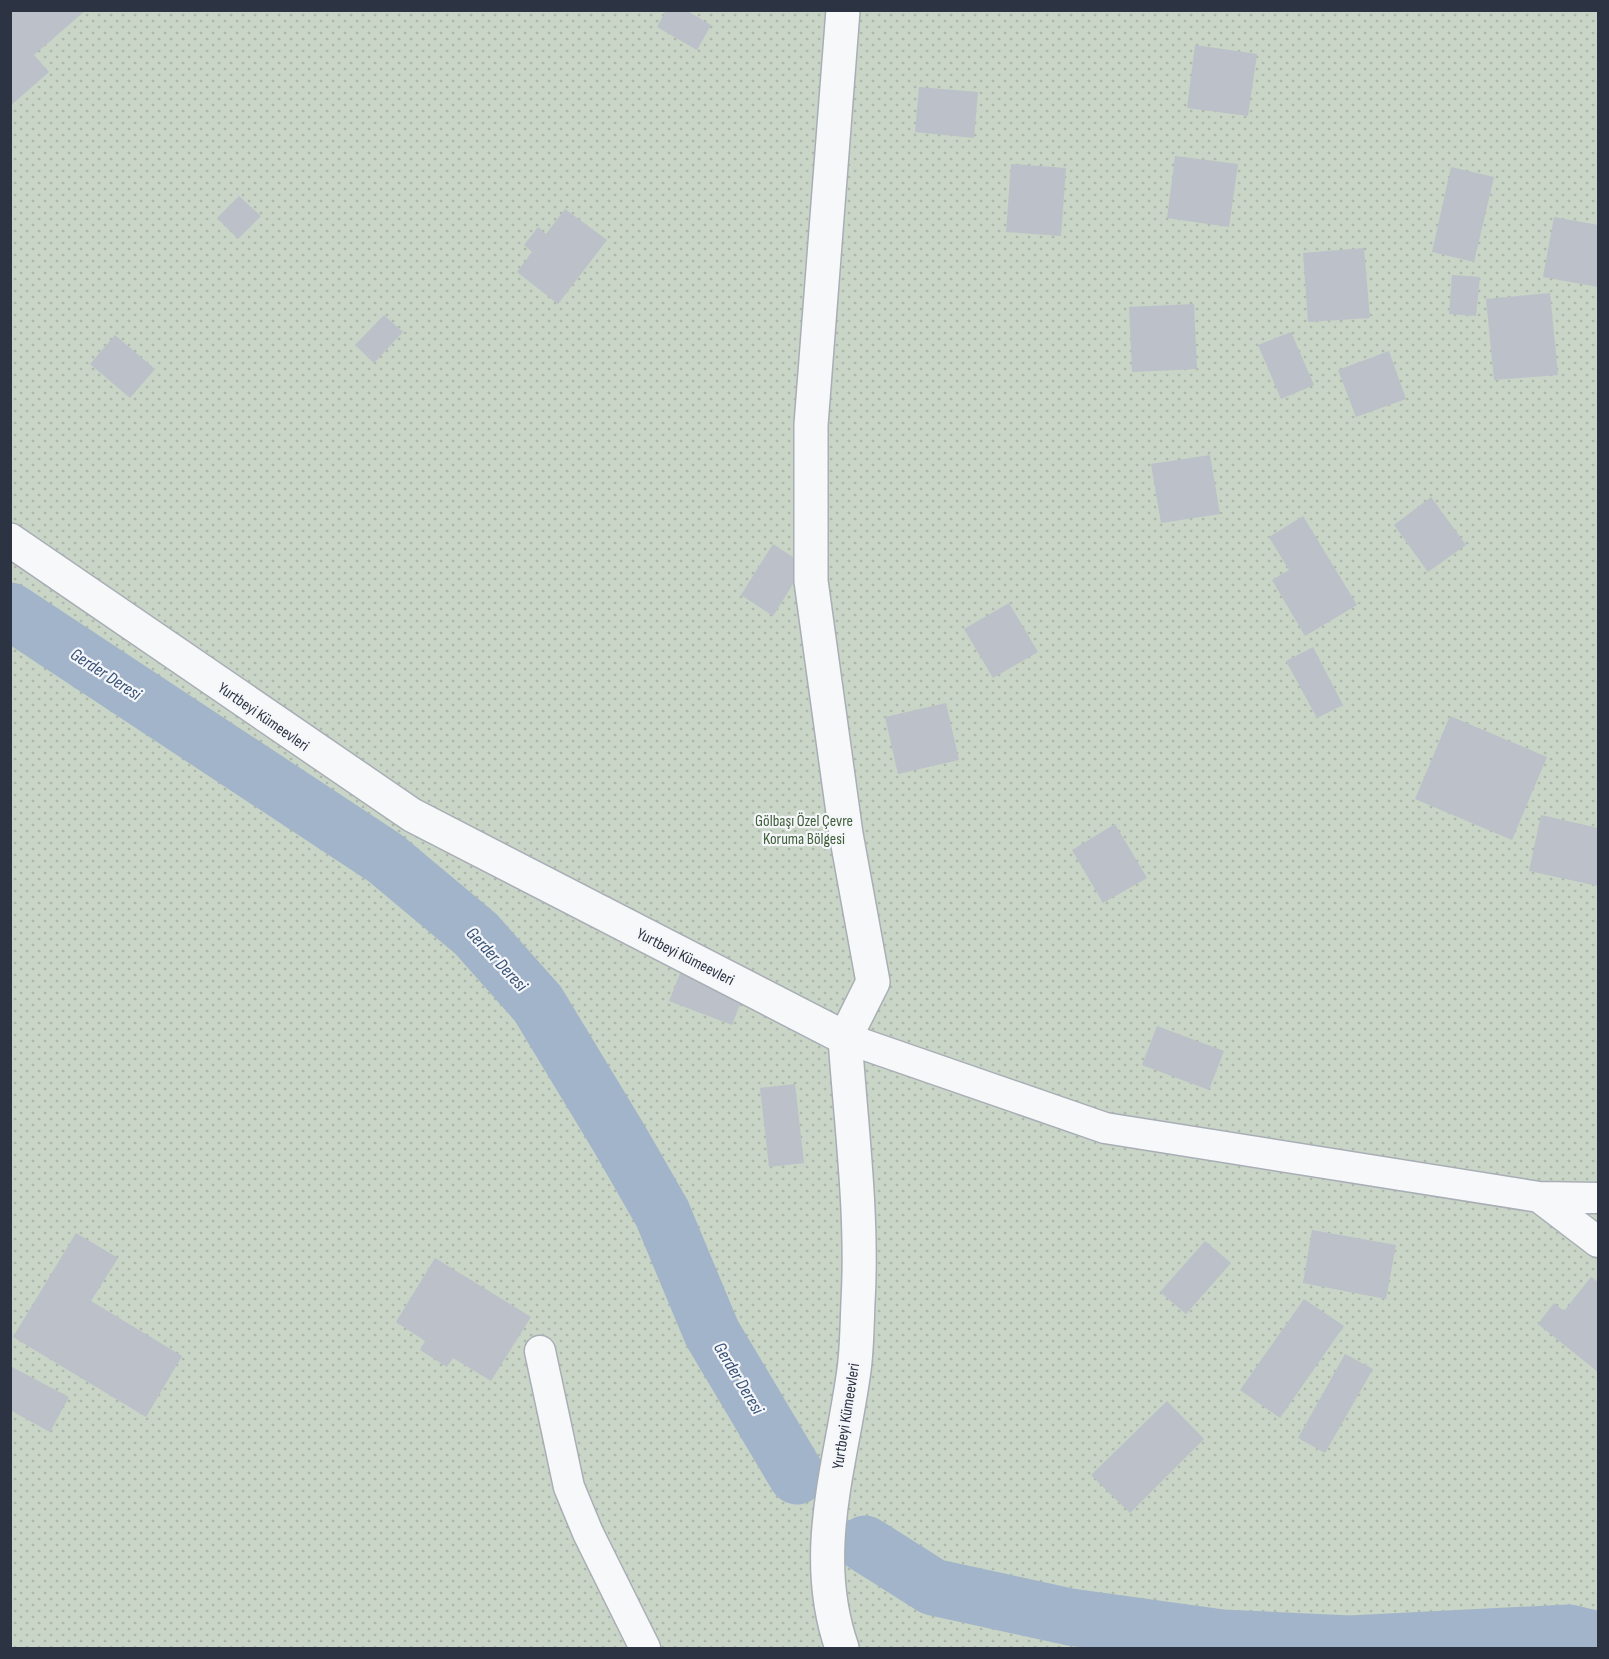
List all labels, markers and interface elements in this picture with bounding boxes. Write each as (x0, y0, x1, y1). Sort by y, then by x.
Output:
water label: Gerder Deresi (66, 644, 146, 705)
street label: Yurtbeyi Kümeevleri (214, 679, 312, 756)
park label: Gölbaşı Özel Çevre Koruma Bölgesi (755, 812, 853, 849)
water label: Gerder Deresi (462, 923, 532, 996)
street label: Yurtbeyi Kümeevleri (633, 925, 737, 990)
water label: Gerder Deresi (709, 1339, 769, 1419)
street label: Yurtbeyi Kümeevleri (829, 1362, 864, 1471)

